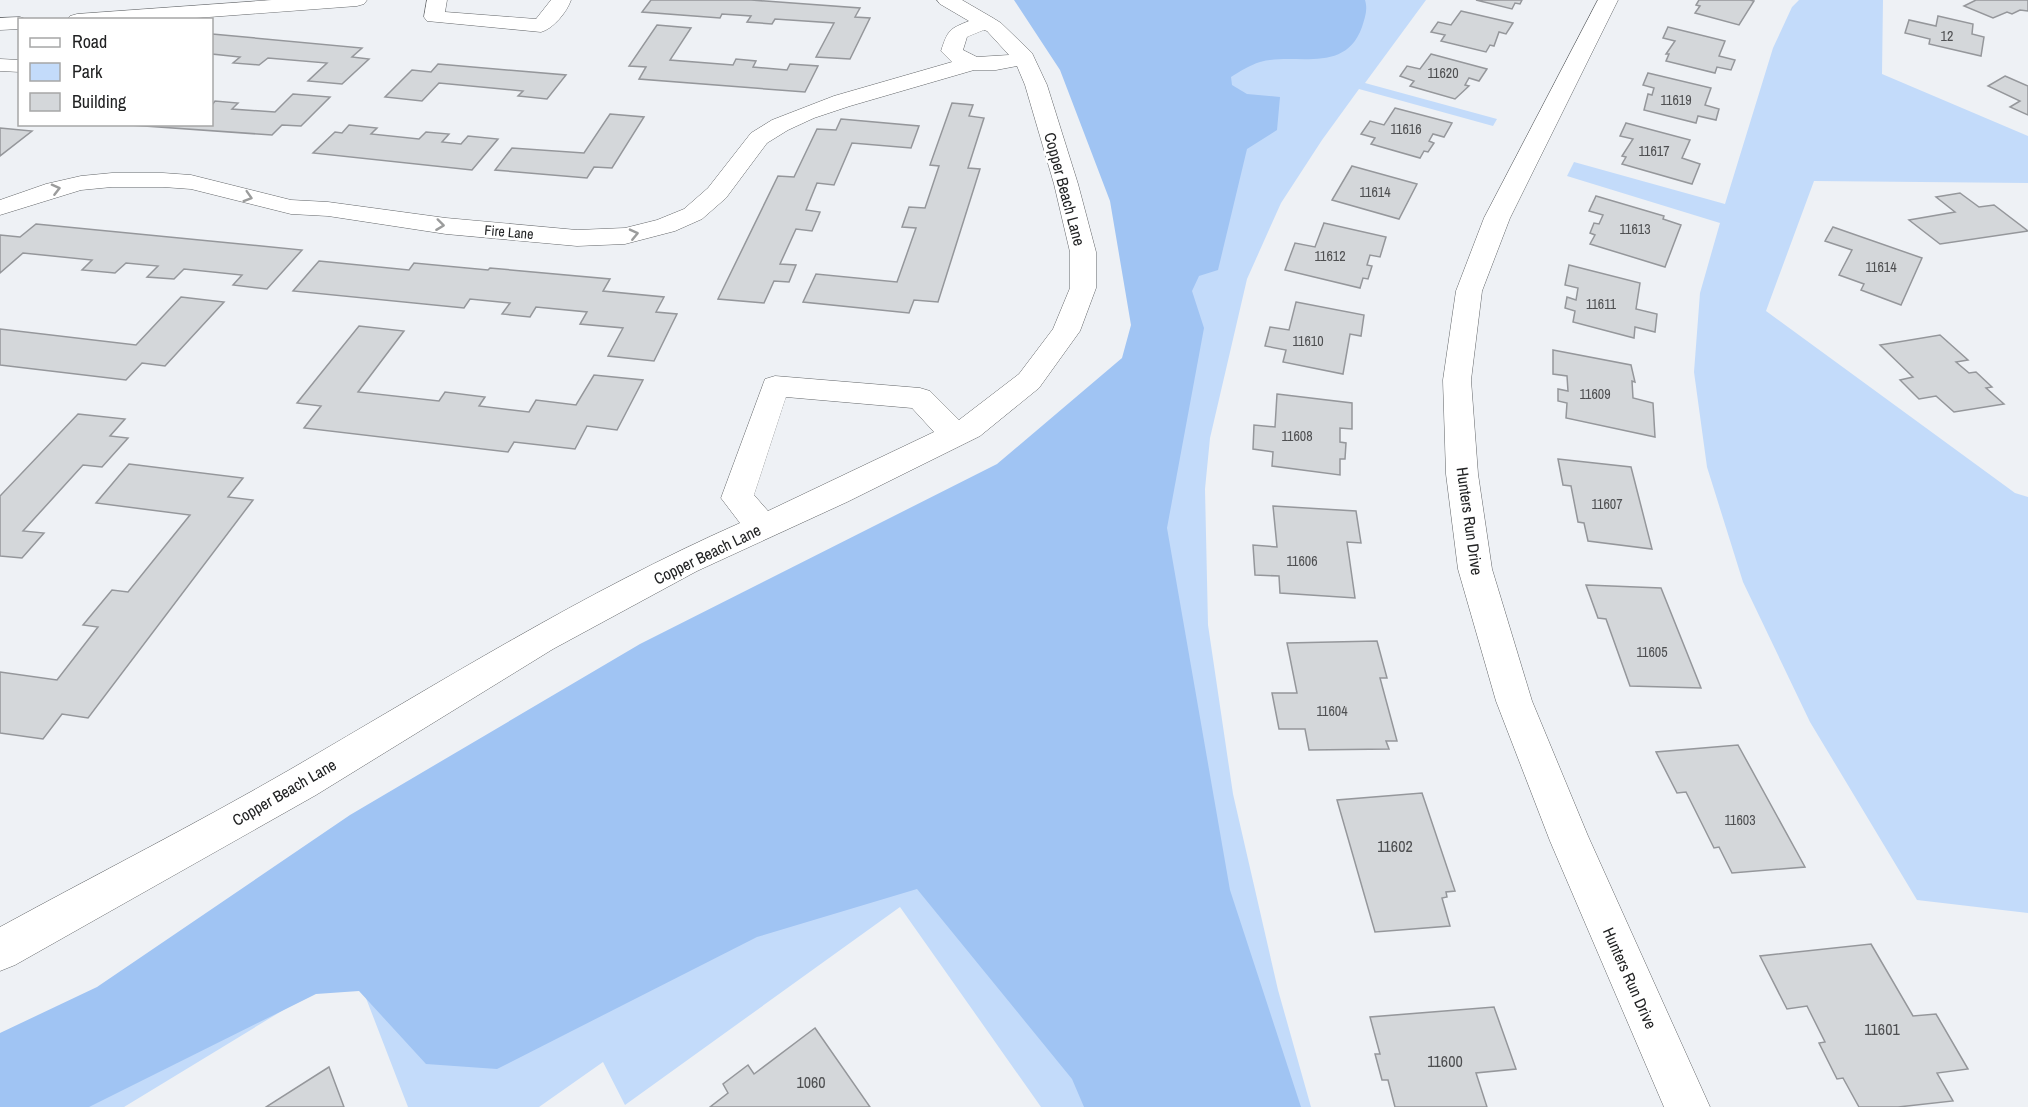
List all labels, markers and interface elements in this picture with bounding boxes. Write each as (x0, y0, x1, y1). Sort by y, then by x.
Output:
legend (18, 18, 213, 126)
house number: 12 (1941, 27, 1953, 45)
text: Road (72, 29, 107, 54)
text: Park (72, 59, 103, 84)
house number: 11620 (1427, 64, 1459, 82)
text: Building (72, 89, 127, 114)
house number: 11619 (1660, 91, 1692, 109)
house number: 11616 (1390, 120, 1422, 138)
street label: Copper Beach Lane (1039, 130, 1091, 248)
house number: 11617 (1638, 142, 1670, 160)
house number: 11614 (1359, 183, 1391, 201)
one-way arrow (50, 184, 60, 197)
one-way arrow (242, 190, 253, 202)
one-way arrow (435, 218, 445, 231)
house number: 11613 (1619, 220, 1651, 238)
street label: Fire Lane (484, 221, 534, 243)
one-way arrow (629, 228, 639, 241)
house number: 11612 (1314, 247, 1346, 265)
house number: 11614 (1865, 258, 1897, 276)
house number: 11611 (1586, 295, 1617, 313)
house number: 11610 (1292, 332, 1324, 350)
house number: 11609 (1579, 385, 1611, 403)
house number: 11608 (1281, 427, 1313, 445)
street label: Hunters Run Drive (1452, 466, 1488, 576)
house number: 11607 (1591, 495, 1623, 513)
street label: Copper Beach Lane (650, 519, 764, 589)
house number: 11606 (1286, 552, 1318, 570)
house number: 11605 (1636, 643, 1668, 661)
house number: 11604 (1316, 702, 1348, 720)
street label: Copper Beach Lane (228, 753, 340, 831)
house number: 11603 (1724, 811, 1756, 829)
house number: 11602 (1377, 835, 1413, 857)
street label: Hunters Run Drive (1598, 924, 1662, 1032)
house number: 11601 (1864, 1018, 1900, 1040)
house number: 11600 (1427, 1050, 1463, 1072)
house number: 1060 (796, 1071, 826, 1093)

